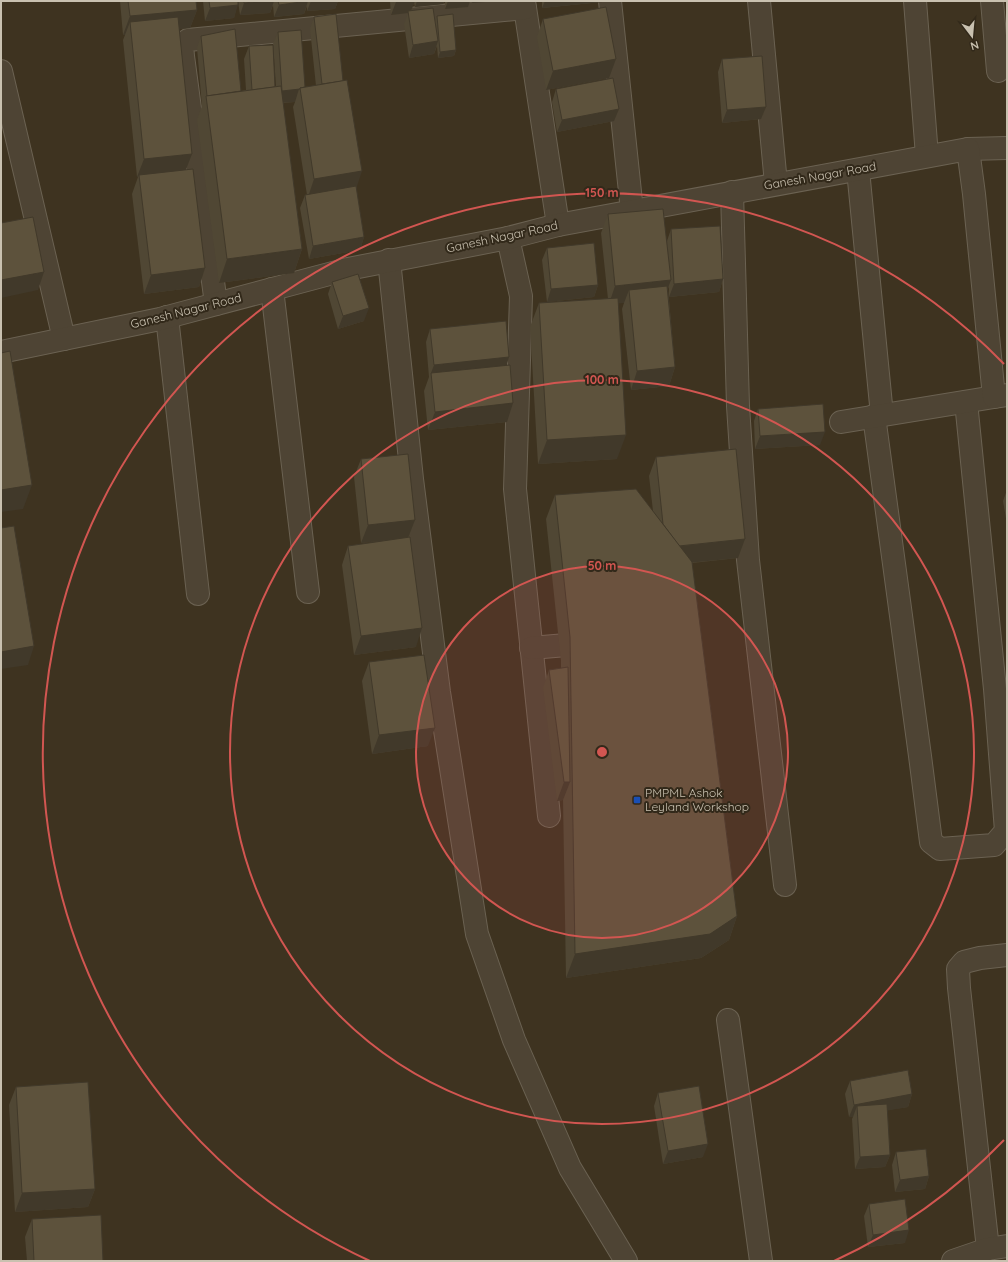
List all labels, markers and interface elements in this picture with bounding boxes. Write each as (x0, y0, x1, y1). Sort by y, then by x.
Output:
north arrow (952, 16, 992, 56)
text: N (969, 38, 981, 53)
street label: Ganesh Nagar Road (763, 158, 877, 193)
text: 150 m (585, 185, 619, 200)
street label: Ganesh Nagar Road (445, 217, 559, 256)
street label: Ganesh Nagar Road (129, 289, 243, 332)
text: 100 m (585, 372, 619, 387)
text: 50 m (588, 558, 616, 573)
centre of rings (595, 745, 609, 759)
place label: PMPML Ashok Leyland Workshop (645, 785, 749, 814)
marker: PMPML Ashok Leyland Workshop (632, 795, 642, 805)

